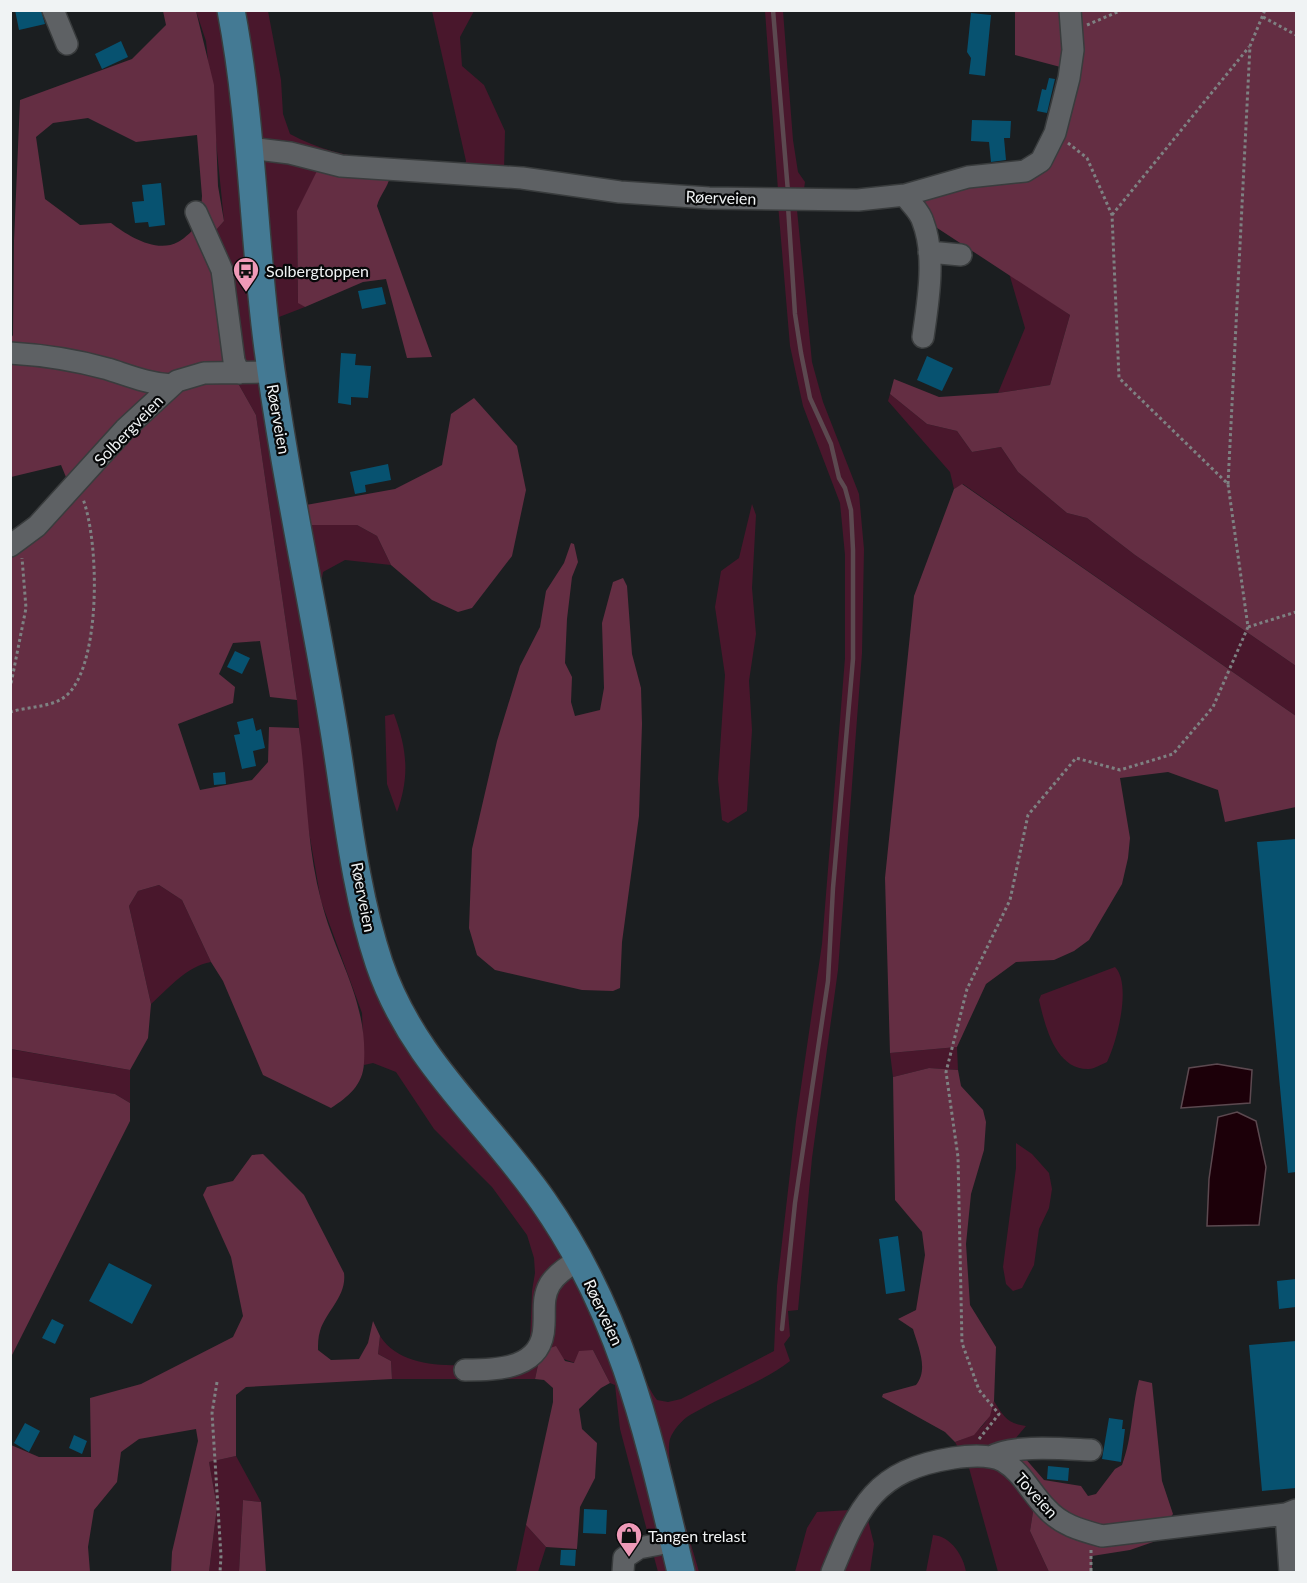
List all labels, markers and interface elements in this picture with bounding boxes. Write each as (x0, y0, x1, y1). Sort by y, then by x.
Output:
street label: Røerveien (685, 186, 757, 208)
bus stop icon: Solbergtoppen (231, 255, 261, 293)
place label: Solbergtoppen (266, 261, 369, 280)
street label: Røerveien (264, 383, 294, 455)
street label: Solbergveien (90, 391, 166, 469)
street label: Røerveien (348, 861, 380, 933)
street label: Røerveien (580, 1276, 628, 1348)
street label: Toveien (1012, 1469, 1062, 1521)
shop icon: Tangen trelast (614, 1520, 644, 1558)
place label: Tangen trelast (648, 1526, 747, 1545)

